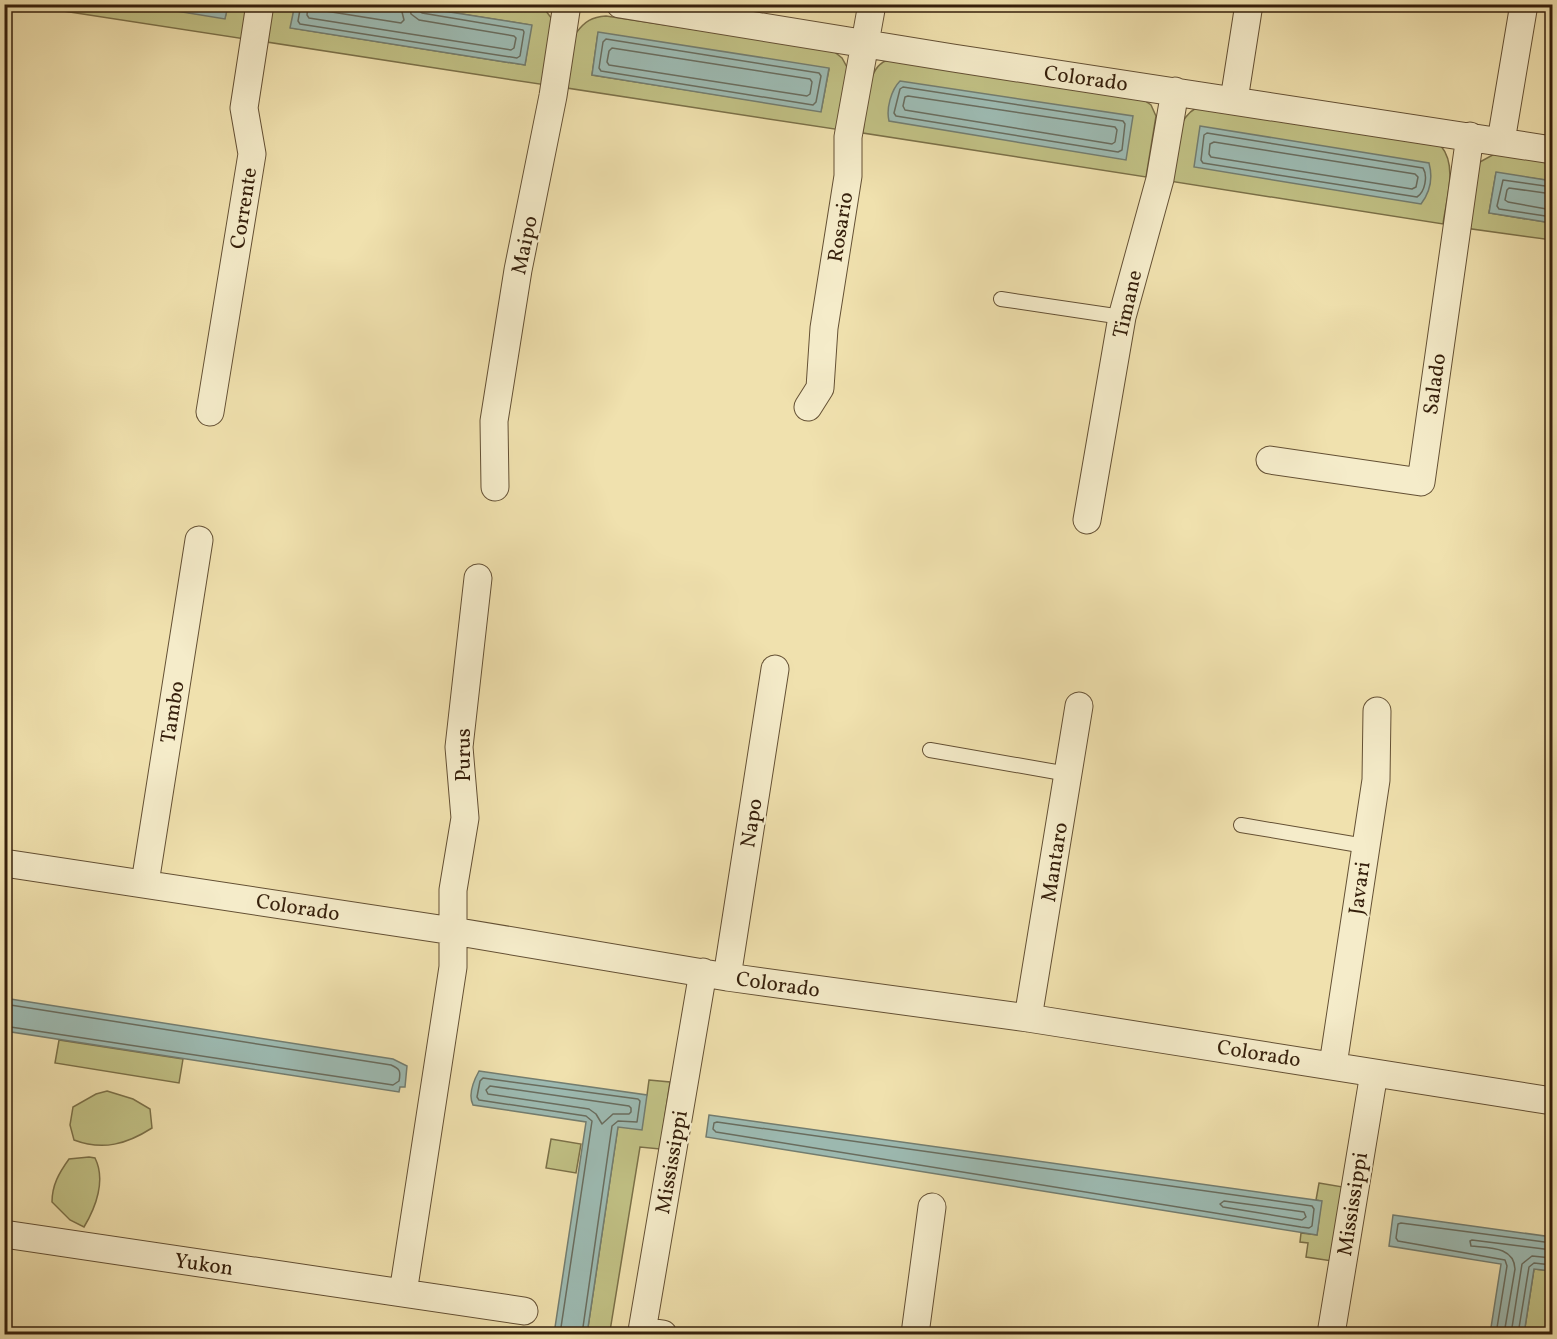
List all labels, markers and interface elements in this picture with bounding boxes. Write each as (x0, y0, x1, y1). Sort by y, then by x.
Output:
street label: Colorado (1042, 59, 1130, 100)
street label: Corrente (224, 165, 265, 251)
street label: Rosario (822, 190, 861, 264)
street label: Maipo (505, 213, 546, 277)
street label: Timane (1107, 267, 1150, 341)
street label: Salado (1417, 352, 1454, 417)
street label: Tambo (154, 679, 193, 745)
street label: Purus (450, 728, 479, 782)
street label: Napo (734, 797, 771, 850)
street label: Mantaro (1035, 820, 1076, 904)
street label: Javari (1342, 860, 1379, 917)
street label: Colorado (254, 888, 342, 929)
street label: Colorado (734, 965, 822, 1006)
street label: Colorado (1215, 1034, 1303, 1075)
street label: Mississippi (649, 1108, 696, 1216)
street label: Mississippi (1331, 1150, 1376, 1258)
street label: Yukon (173, 1247, 235, 1284)

